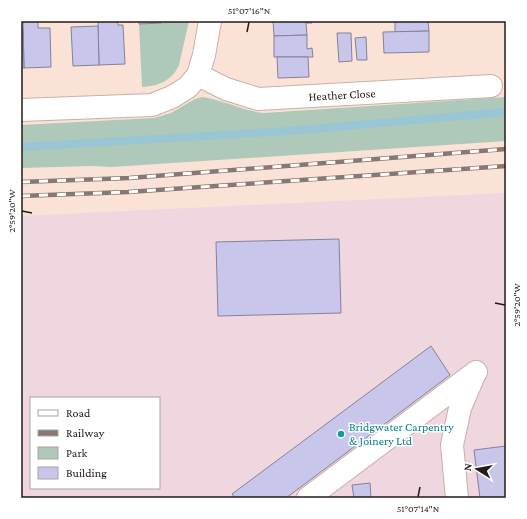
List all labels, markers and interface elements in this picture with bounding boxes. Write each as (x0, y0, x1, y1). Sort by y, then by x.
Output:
text: 51°07'16"N (228, 5, 271, 16)
street label: Heather Close (308, 86, 376, 104)
text: 2°59'20"W (6, 189, 17, 233)
text: 2°59'20"W (511, 283, 522, 327)
legend (30, 397, 160, 489)
text: Road (66, 406, 91, 420)
place label: Bridgwater Carpentry & Joinery Ltd (349, 420, 454, 448)
text: Railway (66, 426, 105, 440)
marker: Bridgwater Carpentry & Joinery Ltd (336, 429, 346, 439)
text: Park (66, 446, 88, 460)
north arrow (457, 449, 497, 489)
text: N (461, 462, 474, 472)
text: Building (66, 466, 107, 480)
text: 51°07'14"N (397, 503, 440, 514)

